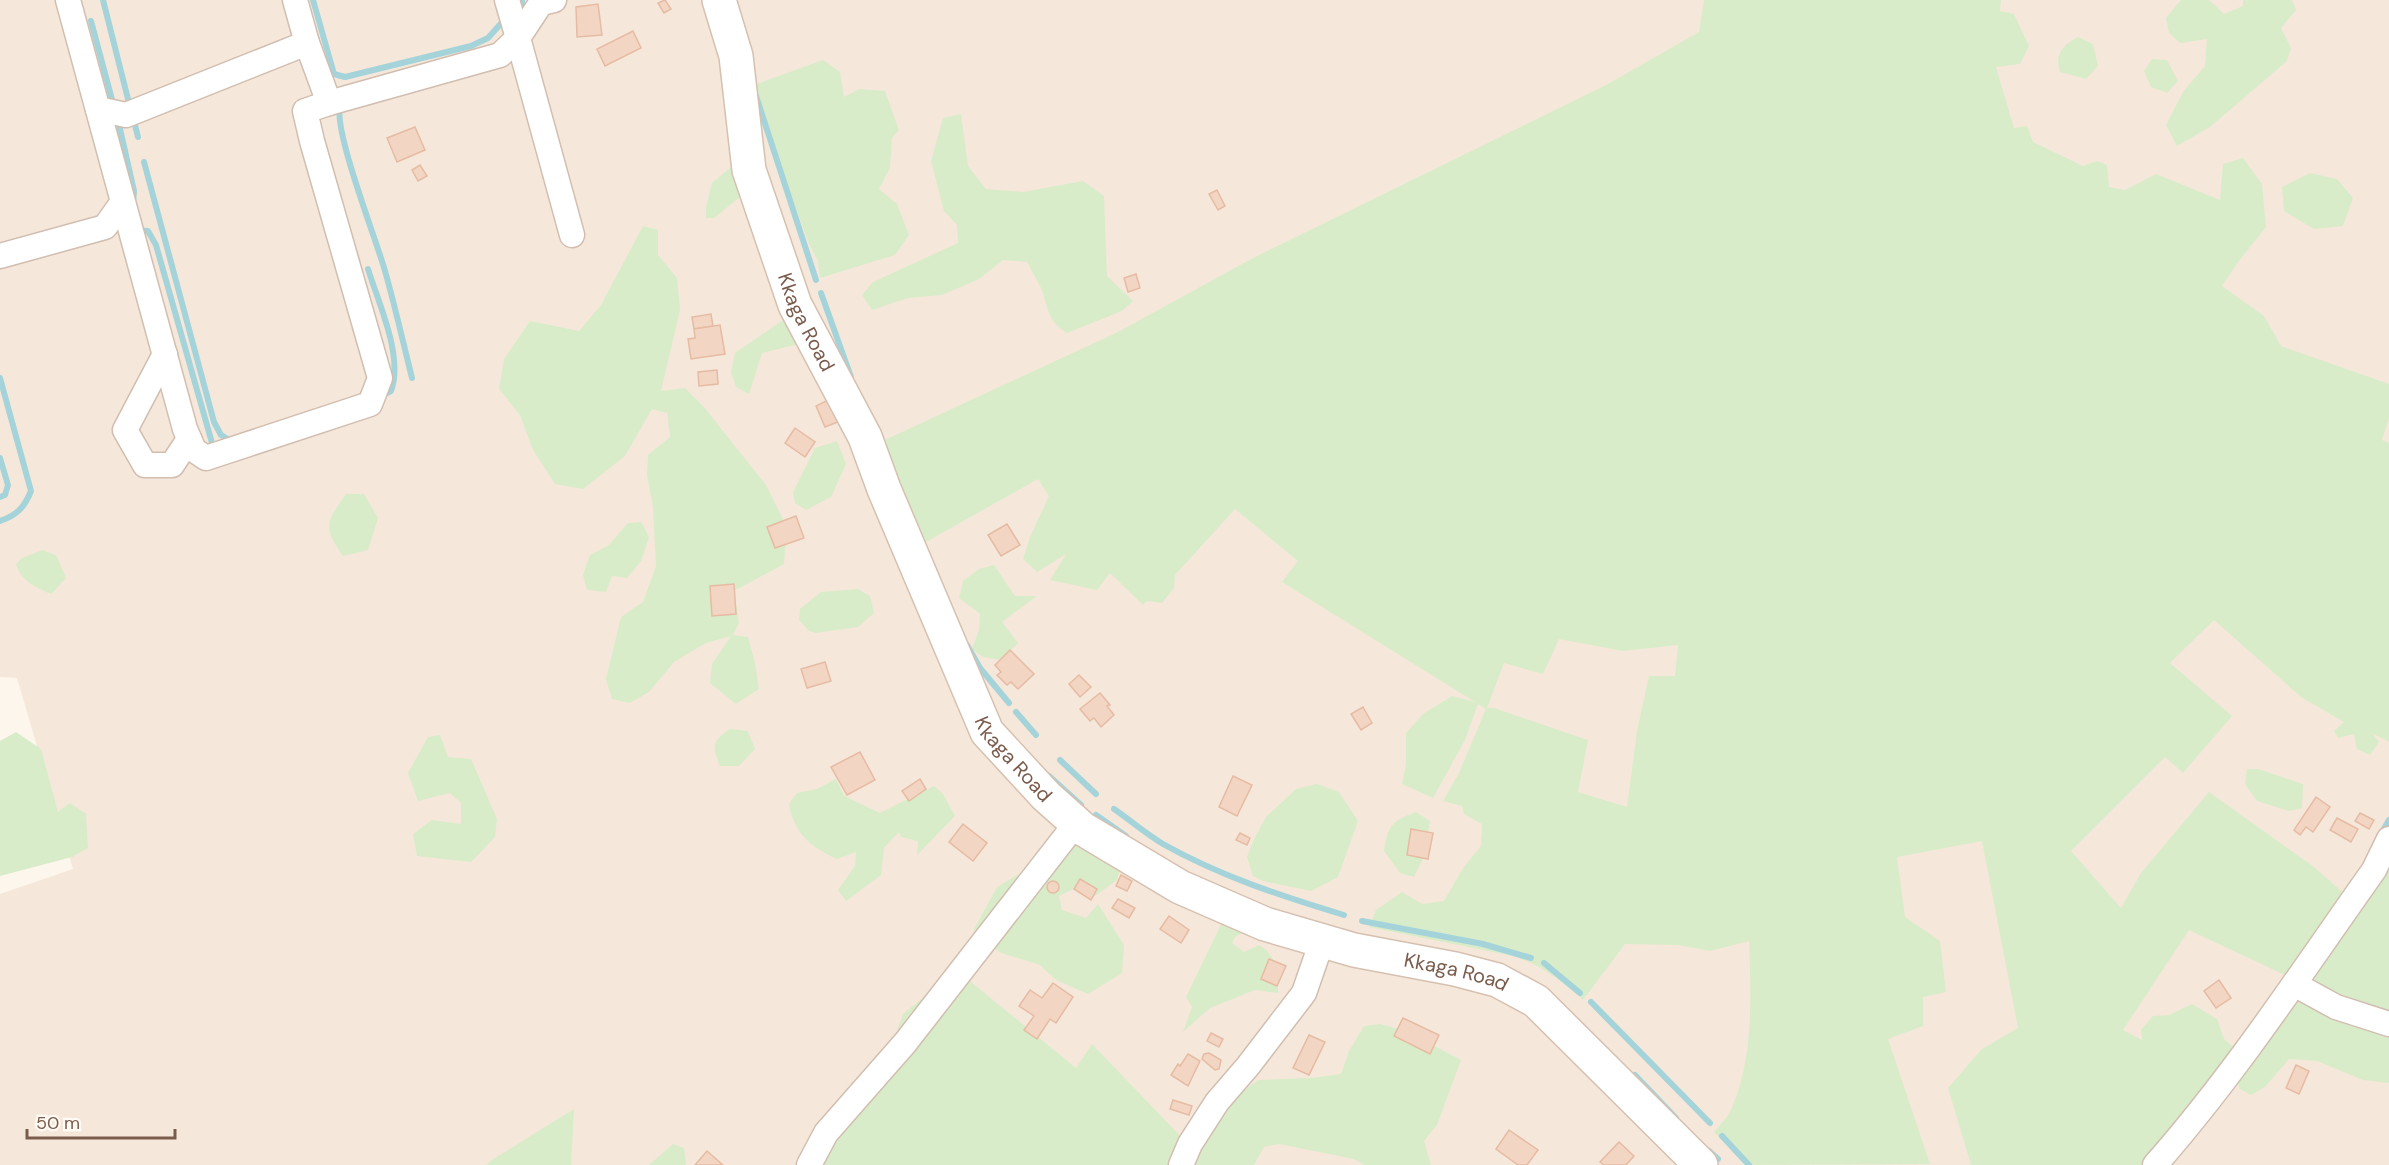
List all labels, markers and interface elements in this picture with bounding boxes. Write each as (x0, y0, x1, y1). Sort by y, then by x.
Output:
street label: Kkaga Road (772, 269, 841, 376)
street label: Kkaga Road (969, 712, 1058, 807)
street label: Kkaga Road (1402, 947, 1513, 997)
scale bar (27, 1102, 176, 1140)
text: 50 m (36, 1111, 80, 1135)

